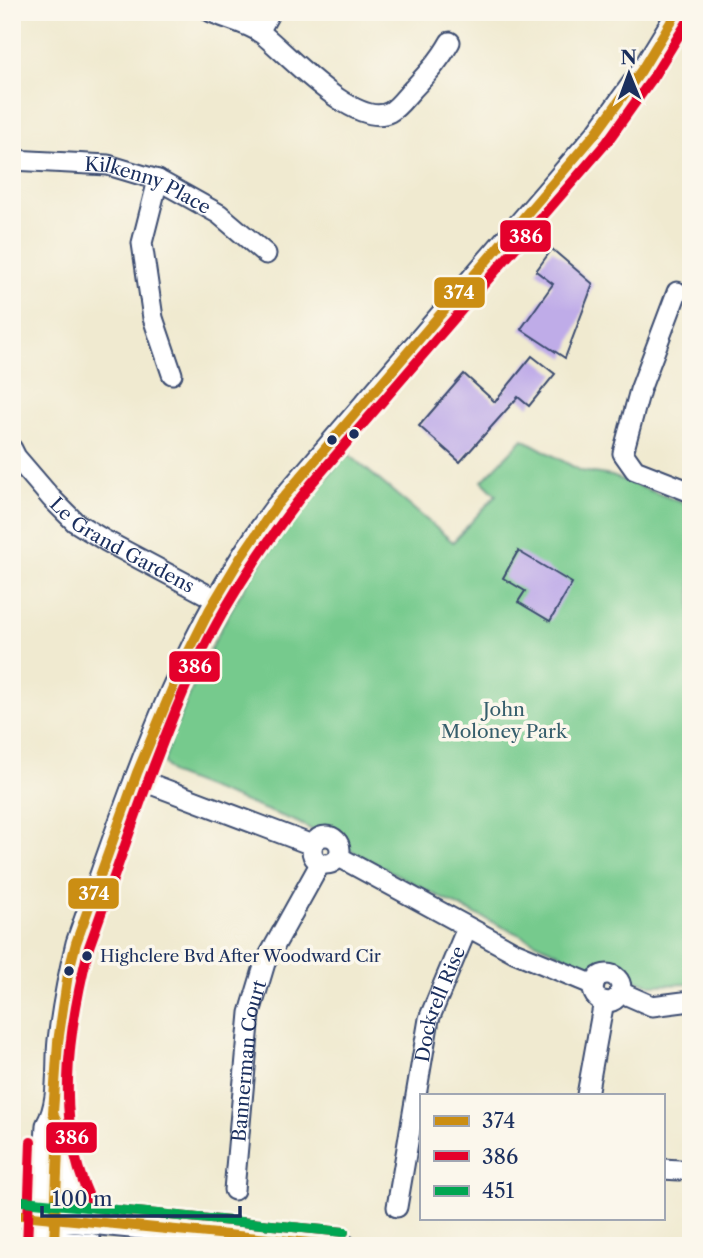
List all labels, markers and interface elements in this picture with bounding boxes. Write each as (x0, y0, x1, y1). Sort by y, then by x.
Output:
north arrow (594, 38, 664, 108)
text: N (620, 46, 637, 69)
street label: Kilkenny Place (84, 152, 215, 219)
line badge: 386 (499, 219, 552, 253)
text: 386 (509, 225, 543, 248)
line badge: 374 (433, 276, 486, 309)
text: 374 (443, 281, 475, 304)
unlabelled marker (347, 427, 361, 441)
unlabelled marker (325, 433, 339, 447)
street label: Le Grand Gardens (45, 492, 198, 597)
line badge: 386 (168, 650, 221, 683)
text: 386 (178, 655, 212, 678)
park label: John Moloney Park (441, 698, 568, 743)
line badge: 374 (67, 877, 120, 910)
text: 374 (78, 882, 110, 905)
street label: Dockrell Rise (410, 943, 470, 1064)
place label: Highclere Bvd After Woodward Cir (100, 946, 381, 966)
marker: Highclere Bvd After Woodward Cir (80, 949, 94, 963)
unlabelled marker (62, 964, 76, 978)
street label: Bannerman Court (227, 977, 271, 1143)
legend (420, 1094, 664, 1220)
text: 374 (482, 1108, 515, 1133)
line badge: 386 (45, 1121, 98, 1154)
text: 386 (55, 1126, 89, 1149)
text: 386 (482, 1144, 518, 1169)
scale bar (42, 1174, 240, 1218)
text: 451 (482, 1178, 515, 1203)
text: 100 m (52, 1186, 113, 1211)

